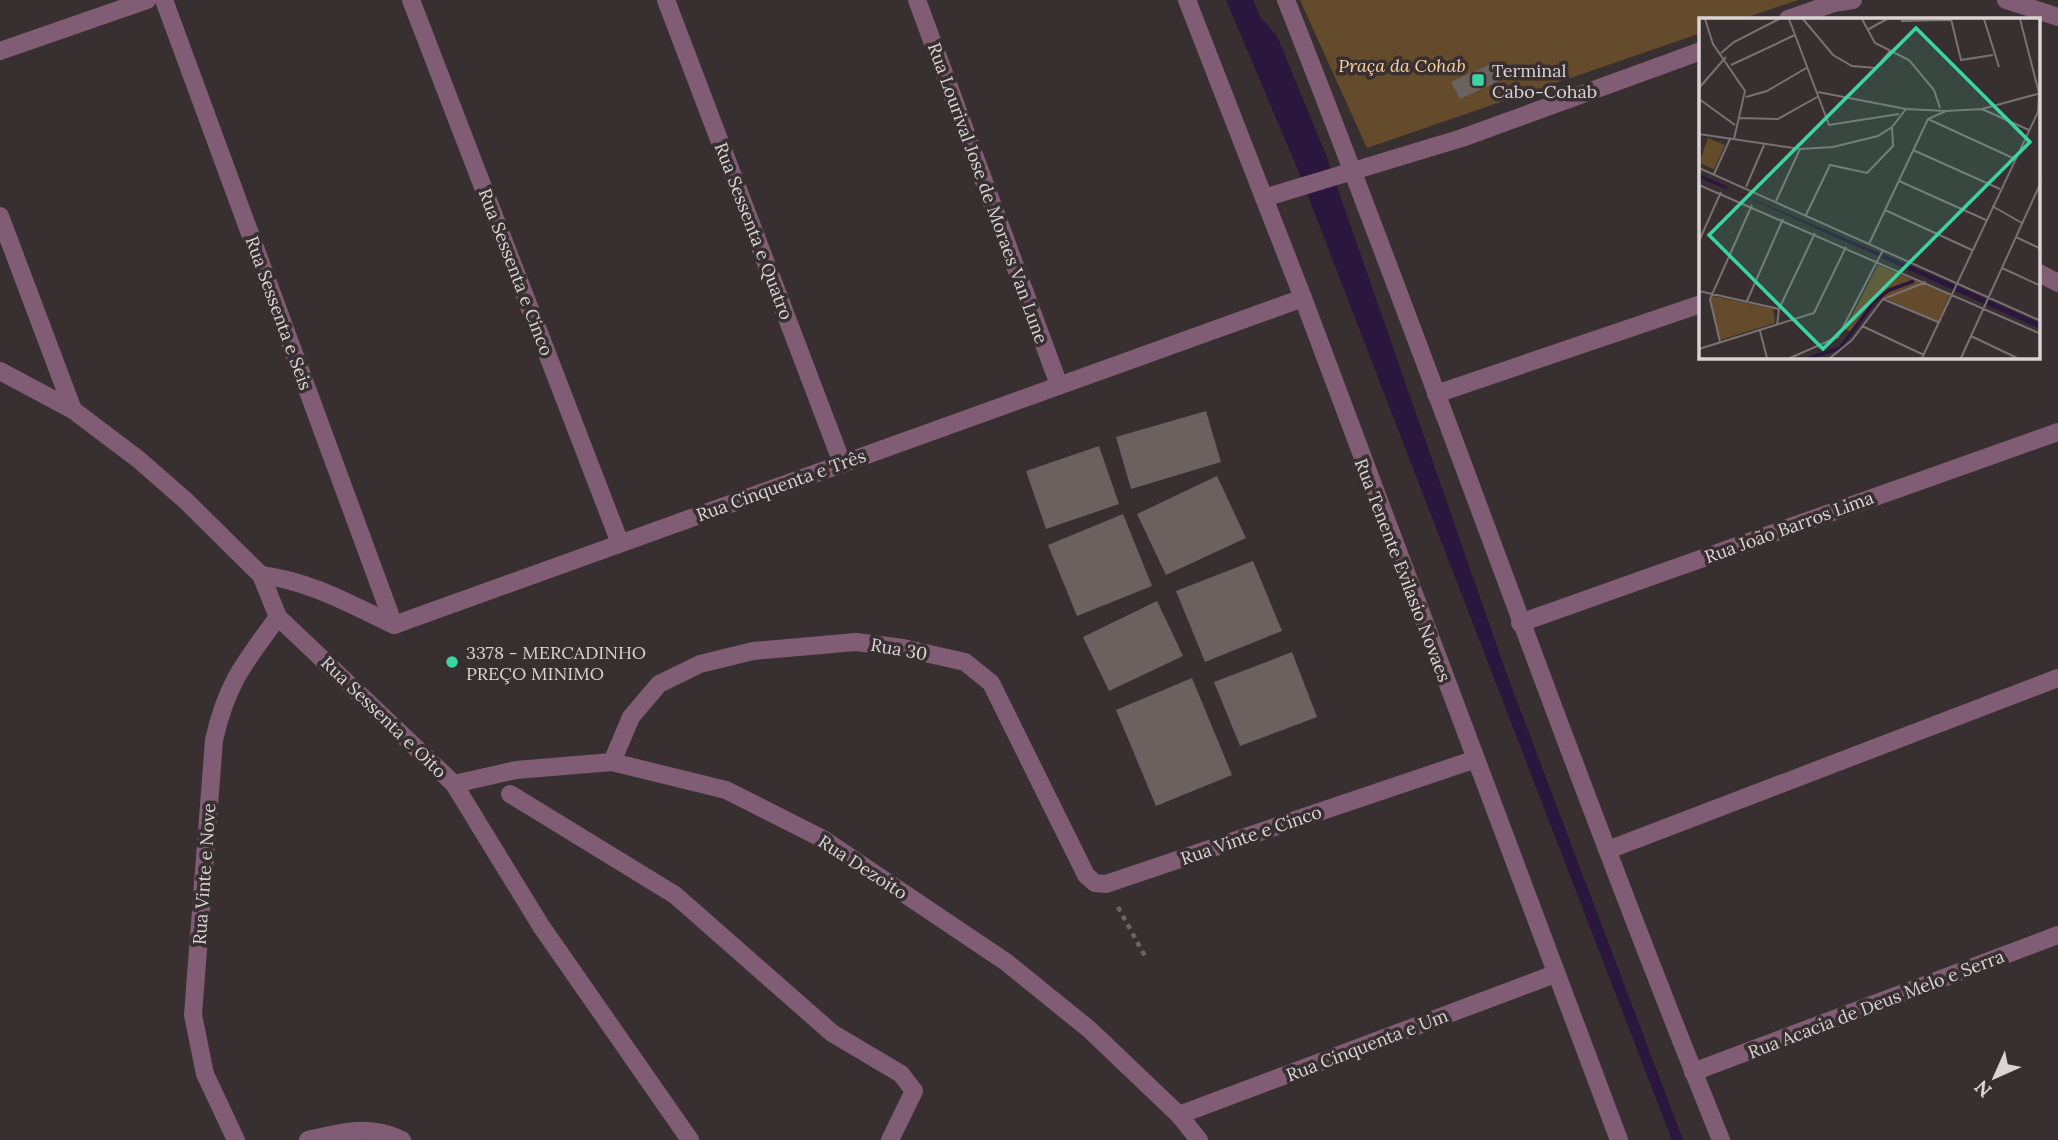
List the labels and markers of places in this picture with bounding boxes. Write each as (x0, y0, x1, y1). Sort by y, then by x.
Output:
place label: Terminal Cabo-Cohab (1492, 59, 1597, 103)
marker: Terminal Cabo-Cohab (1470, 72, 1486, 88)
place label: 3378 - MERCADINHO PREÇO MINIMO (466, 641, 646, 685)
marker: 3378 - MERCADINHO PREÇO MINIMO (444, 654, 460, 670)

